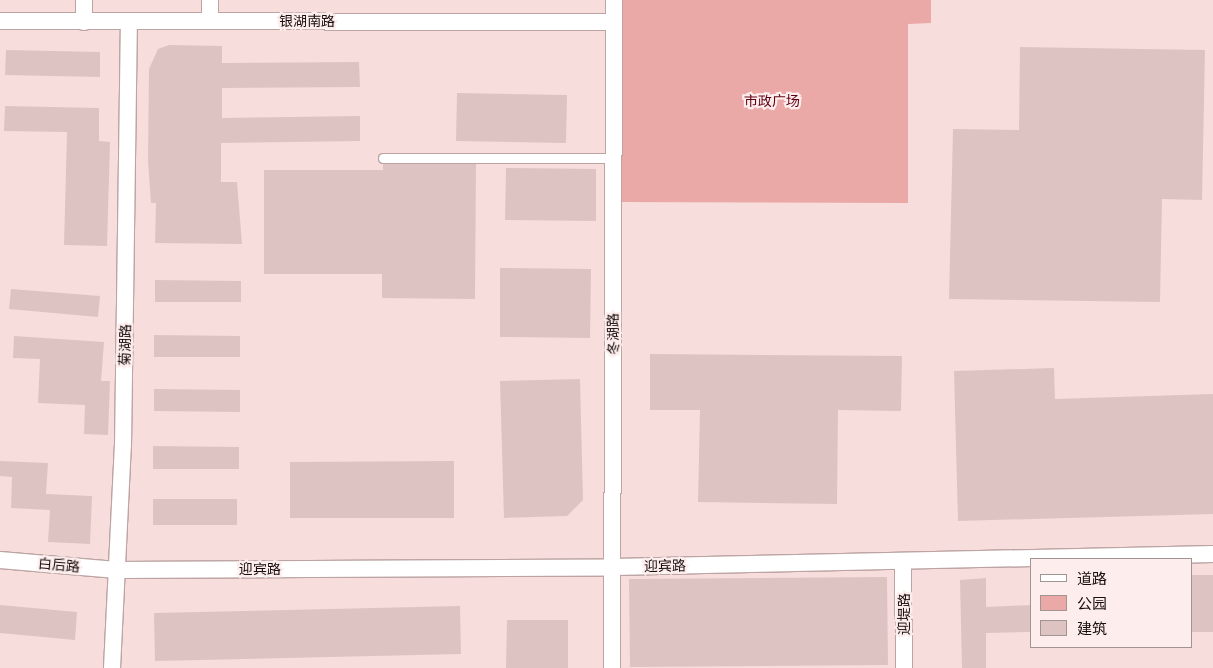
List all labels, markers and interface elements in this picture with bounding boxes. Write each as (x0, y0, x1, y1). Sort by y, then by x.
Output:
street label: 银湖南路 (279, 13, 335, 29)
park label: 市政广场 (744, 93, 800, 109)
street label: 冬湖路 (604, 313, 622, 355)
street label: 菊湖路 (116, 324, 134, 366)
street label: 白后路 (37, 555, 81, 575)
street label: 迎宾路 (644, 557, 686, 575)
legend (1030, 558, 1193, 648)
street label: 迎宾路 (239, 561, 281, 577)
text: 道路 (1077, 569, 1107, 588)
street label: 迎堤路 (896, 593, 912, 635)
text: 公园 (1077, 594, 1107, 613)
text: 建筑 (1077, 619, 1107, 638)

